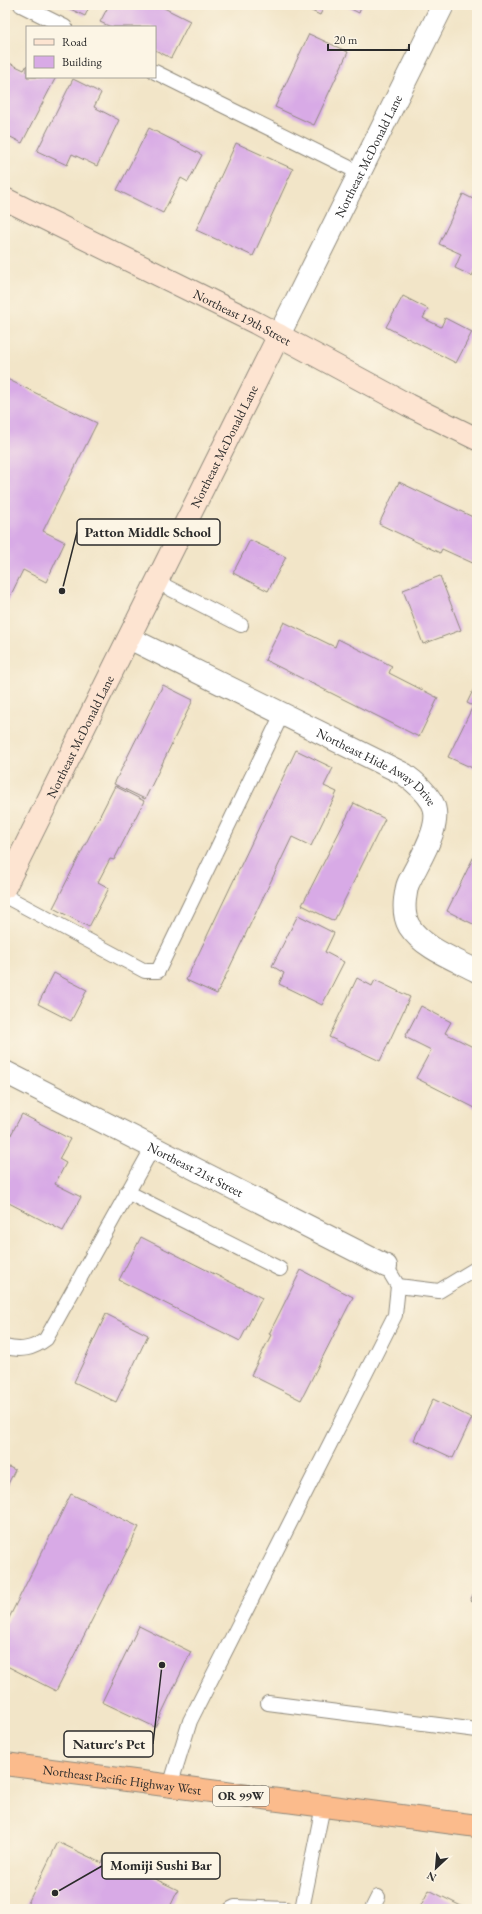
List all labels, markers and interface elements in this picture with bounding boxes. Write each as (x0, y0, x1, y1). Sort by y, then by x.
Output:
legend (26, 26, 156, 78)
scale bar (328, 26, 409, 52)
text: 20 m (334, 32, 358, 48)
text: Road (62, 34, 88, 50)
text: Building (62, 54, 103, 70)
street label: Northeast McDonald Lane (331, 92, 406, 220)
street label: Northeast 19th Street (190, 285, 294, 349)
street label: Northeast McDonald Lane (187, 382, 262, 511)
callout: Patton Middle School (77, 519, 220, 545)
text: Patton Middle School (85, 523, 211, 541)
street label: Northeast McDonald Lane (42, 672, 118, 801)
street label: Northeast Hide Away Drive (314, 724, 440, 809)
street label: Northeast 21st Street (145, 1138, 246, 1201)
callout: Nature's Pet (64, 1731, 153, 1757)
text: Nature's Pet (73, 1735, 146, 1753)
street label: Northeast Pacific Highway West (42, 1761, 202, 1799)
road number: OR 99W (213, 1786, 269, 1806)
north arrow (416, 1848, 456, 1888)
callout: Momiji Sushi Bar (102, 1853, 220, 1879)
text: Momiji Sushi Bar (110, 1856, 212, 1874)
text: N (424, 1869, 439, 1885)

